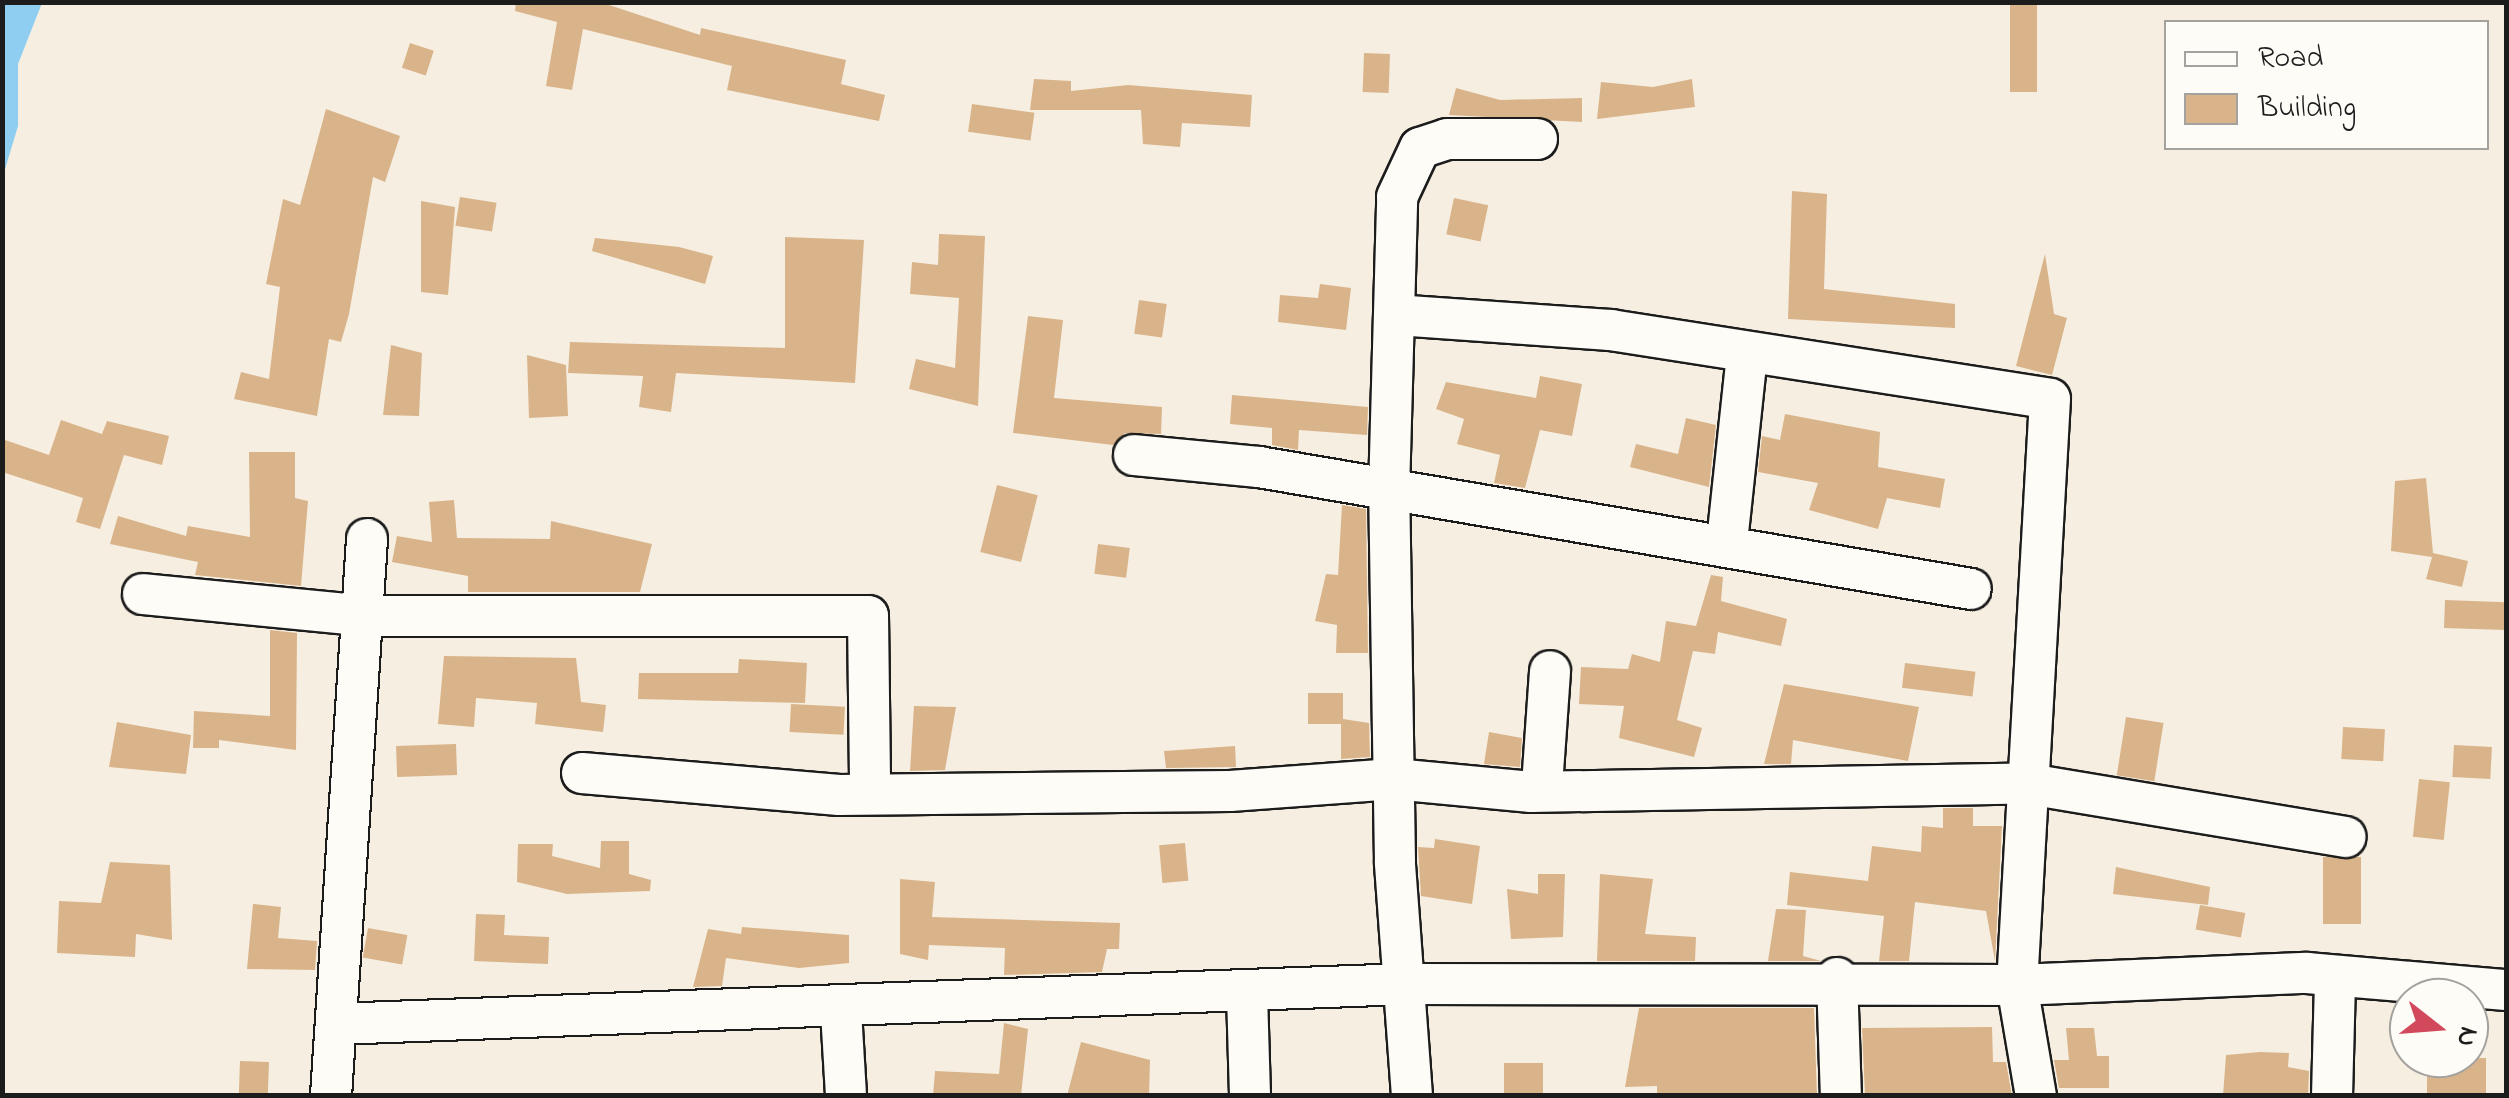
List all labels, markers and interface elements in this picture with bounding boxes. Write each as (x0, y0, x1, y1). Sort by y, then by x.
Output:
legend (2164, 20, 2489, 150)
text: Road (2258, 37, 2323, 81)
text: Building (2258, 87, 2356, 131)
north arrow (2389, 978, 2489, 1078)
text: N (2444, 1021, 2489, 1051)

